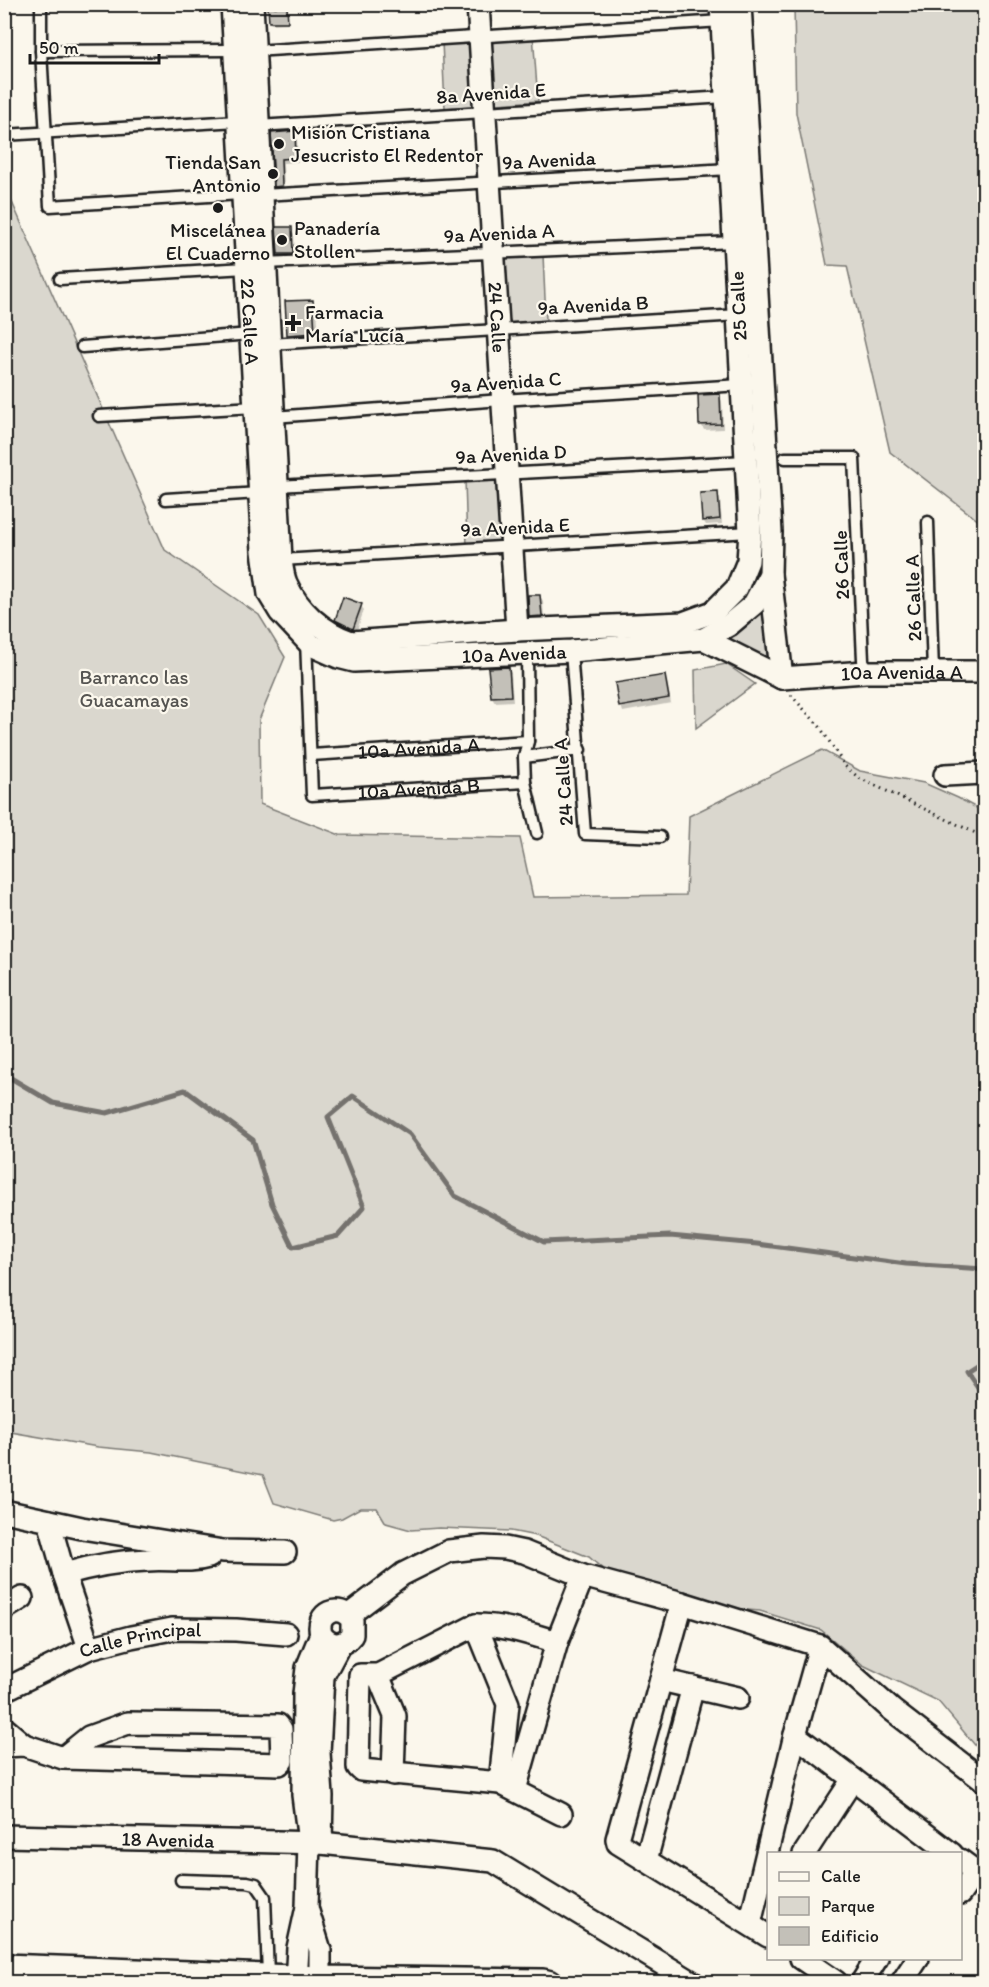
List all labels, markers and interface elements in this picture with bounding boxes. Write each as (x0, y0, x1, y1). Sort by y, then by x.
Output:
scale bar (30, 27, 159, 65)
text: 50 m (39, 37, 79, 59)
street label: 8a Avenida E (435, 77, 547, 109)
place label: Misión Cristiana Jesucristo El Redentor (291, 120, 483, 167)
marker: Misión Cristiana Jesucristo El Redentor (272, 137, 286, 151)
street label: 9a Avenida (502, 146, 597, 174)
place label: Tienda San Antonio (165, 150, 261, 197)
marker: Tienda San Antonio (266, 167, 280, 181)
marker: Miscelánea El Cuaderno (211, 201, 225, 215)
place label: Panadería Stollen (294, 216, 381, 263)
place label: Miscelánea El Cuaderno (166, 218, 270, 265)
street label: 9a Avenida A (443, 218, 555, 248)
marker: Panadería Stollen (275, 233, 289, 247)
street label: 25 Calle (724, 271, 752, 341)
street label: 22 Calle A (236, 277, 264, 366)
street label: 24 Calle (483, 281, 512, 354)
street label: 9a Avenida B (537, 290, 649, 320)
place label: Farmacia María Lucía (305, 300, 405, 347)
marker: Farmacia María Lucía (286, 316, 300, 330)
street label: 9a Avenida C (450, 366, 562, 398)
street label: 9a Avenida D (455, 439, 567, 469)
street label: 9a Avenida E (460, 512, 570, 542)
street label: 26 Calle (828, 530, 854, 600)
street label: 26 Calle A (899, 554, 927, 642)
street label: 10a Avenida (461, 639, 568, 668)
street label: 10a Avenida A (840, 660, 963, 686)
park label: Barranco las Guacamayas (79, 665, 189, 712)
street label: 10a Avenida A (357, 732, 481, 764)
street label: 24 Calle A (548, 737, 578, 827)
street label: 10a Avenida B (357, 773, 481, 804)
street label: Calle Principal (75, 1617, 202, 1663)
street label: 18 Avenida (121, 1827, 215, 1853)
legend (767, 1852, 962, 1960)
text: Calle (821, 1865, 861, 1887)
text: Parque (821, 1895, 875, 1917)
text: Edificio (821, 1925, 879, 1947)

